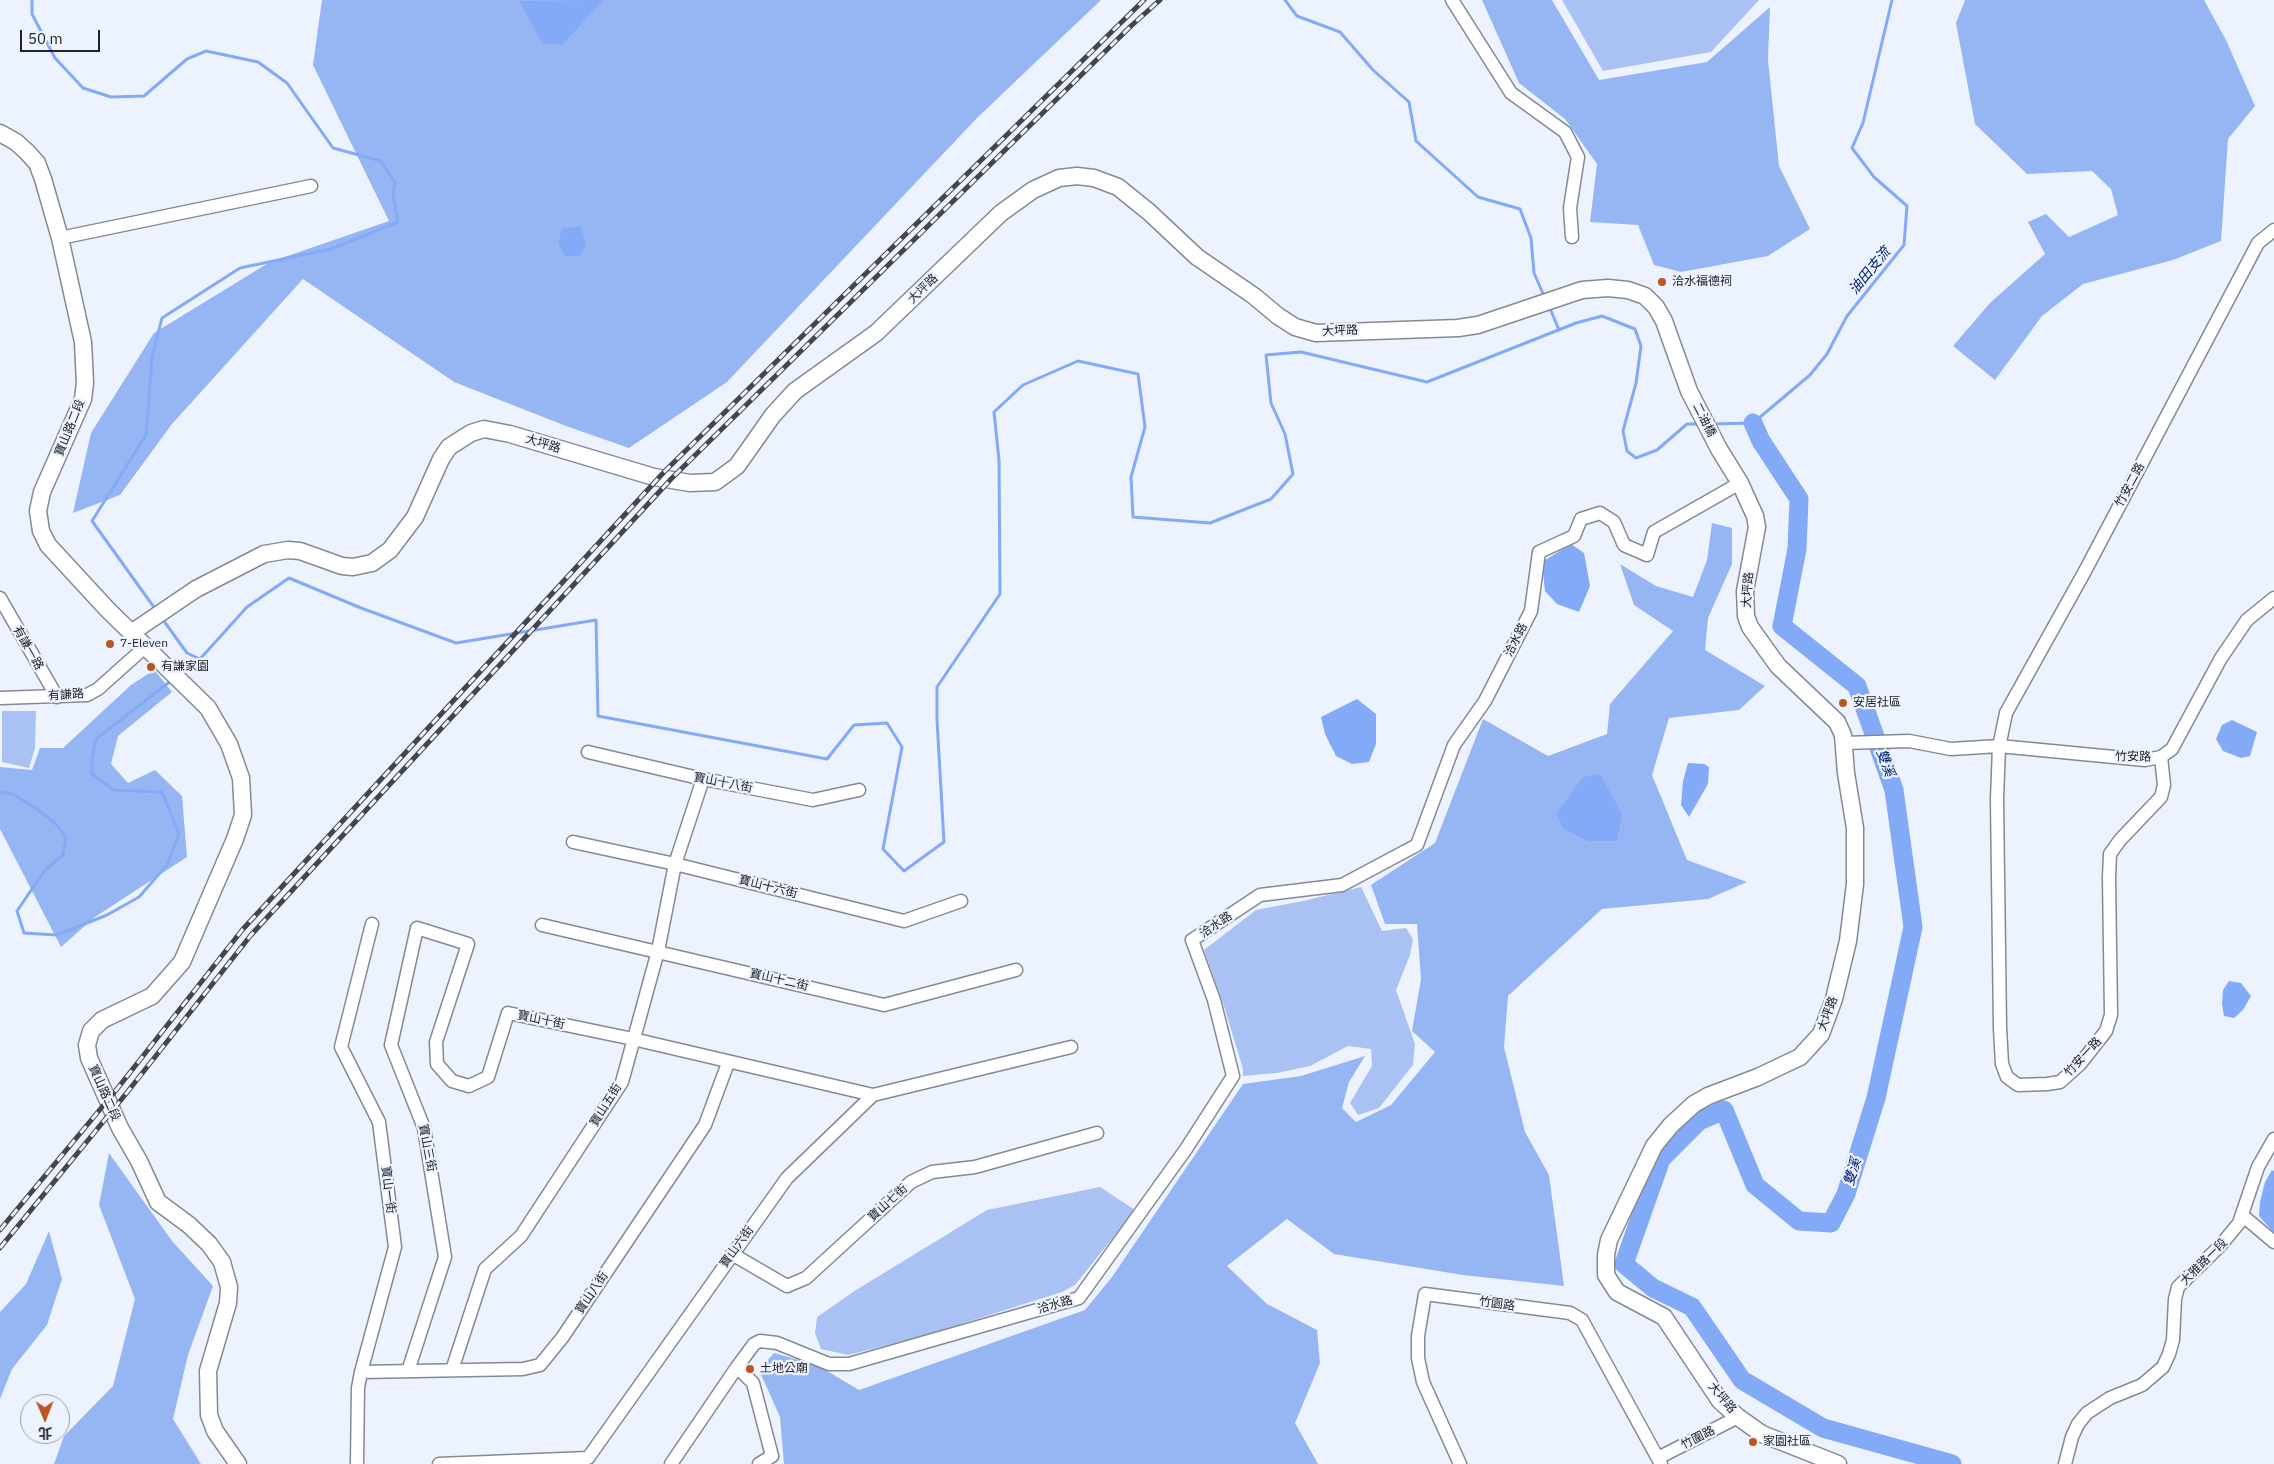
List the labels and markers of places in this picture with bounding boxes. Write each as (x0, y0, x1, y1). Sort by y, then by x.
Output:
place label: 洽水福德祠 (1672, 275, 1732, 289)
marker: 洽水福德祠 (1656, 276, 1668, 288)
place label: 7-Eleven (120, 637, 168, 651)
marker: 7-Eleven (104, 638, 116, 650)
place label: 有謙家園 (161, 660, 209, 674)
marker: 有謙家園 (145, 661, 157, 673)
place label: 安居社區 (1853, 696, 1901, 710)
marker: 安居社區 (1837, 697, 1849, 709)
place label: 土地公廟 (760, 1362, 808, 1376)
marker: 土地公廟 (744, 1363, 756, 1375)
place label: 家園社區 (1763, 1435, 1811, 1449)
marker: 家園社區 (1747, 1436, 1759, 1448)

